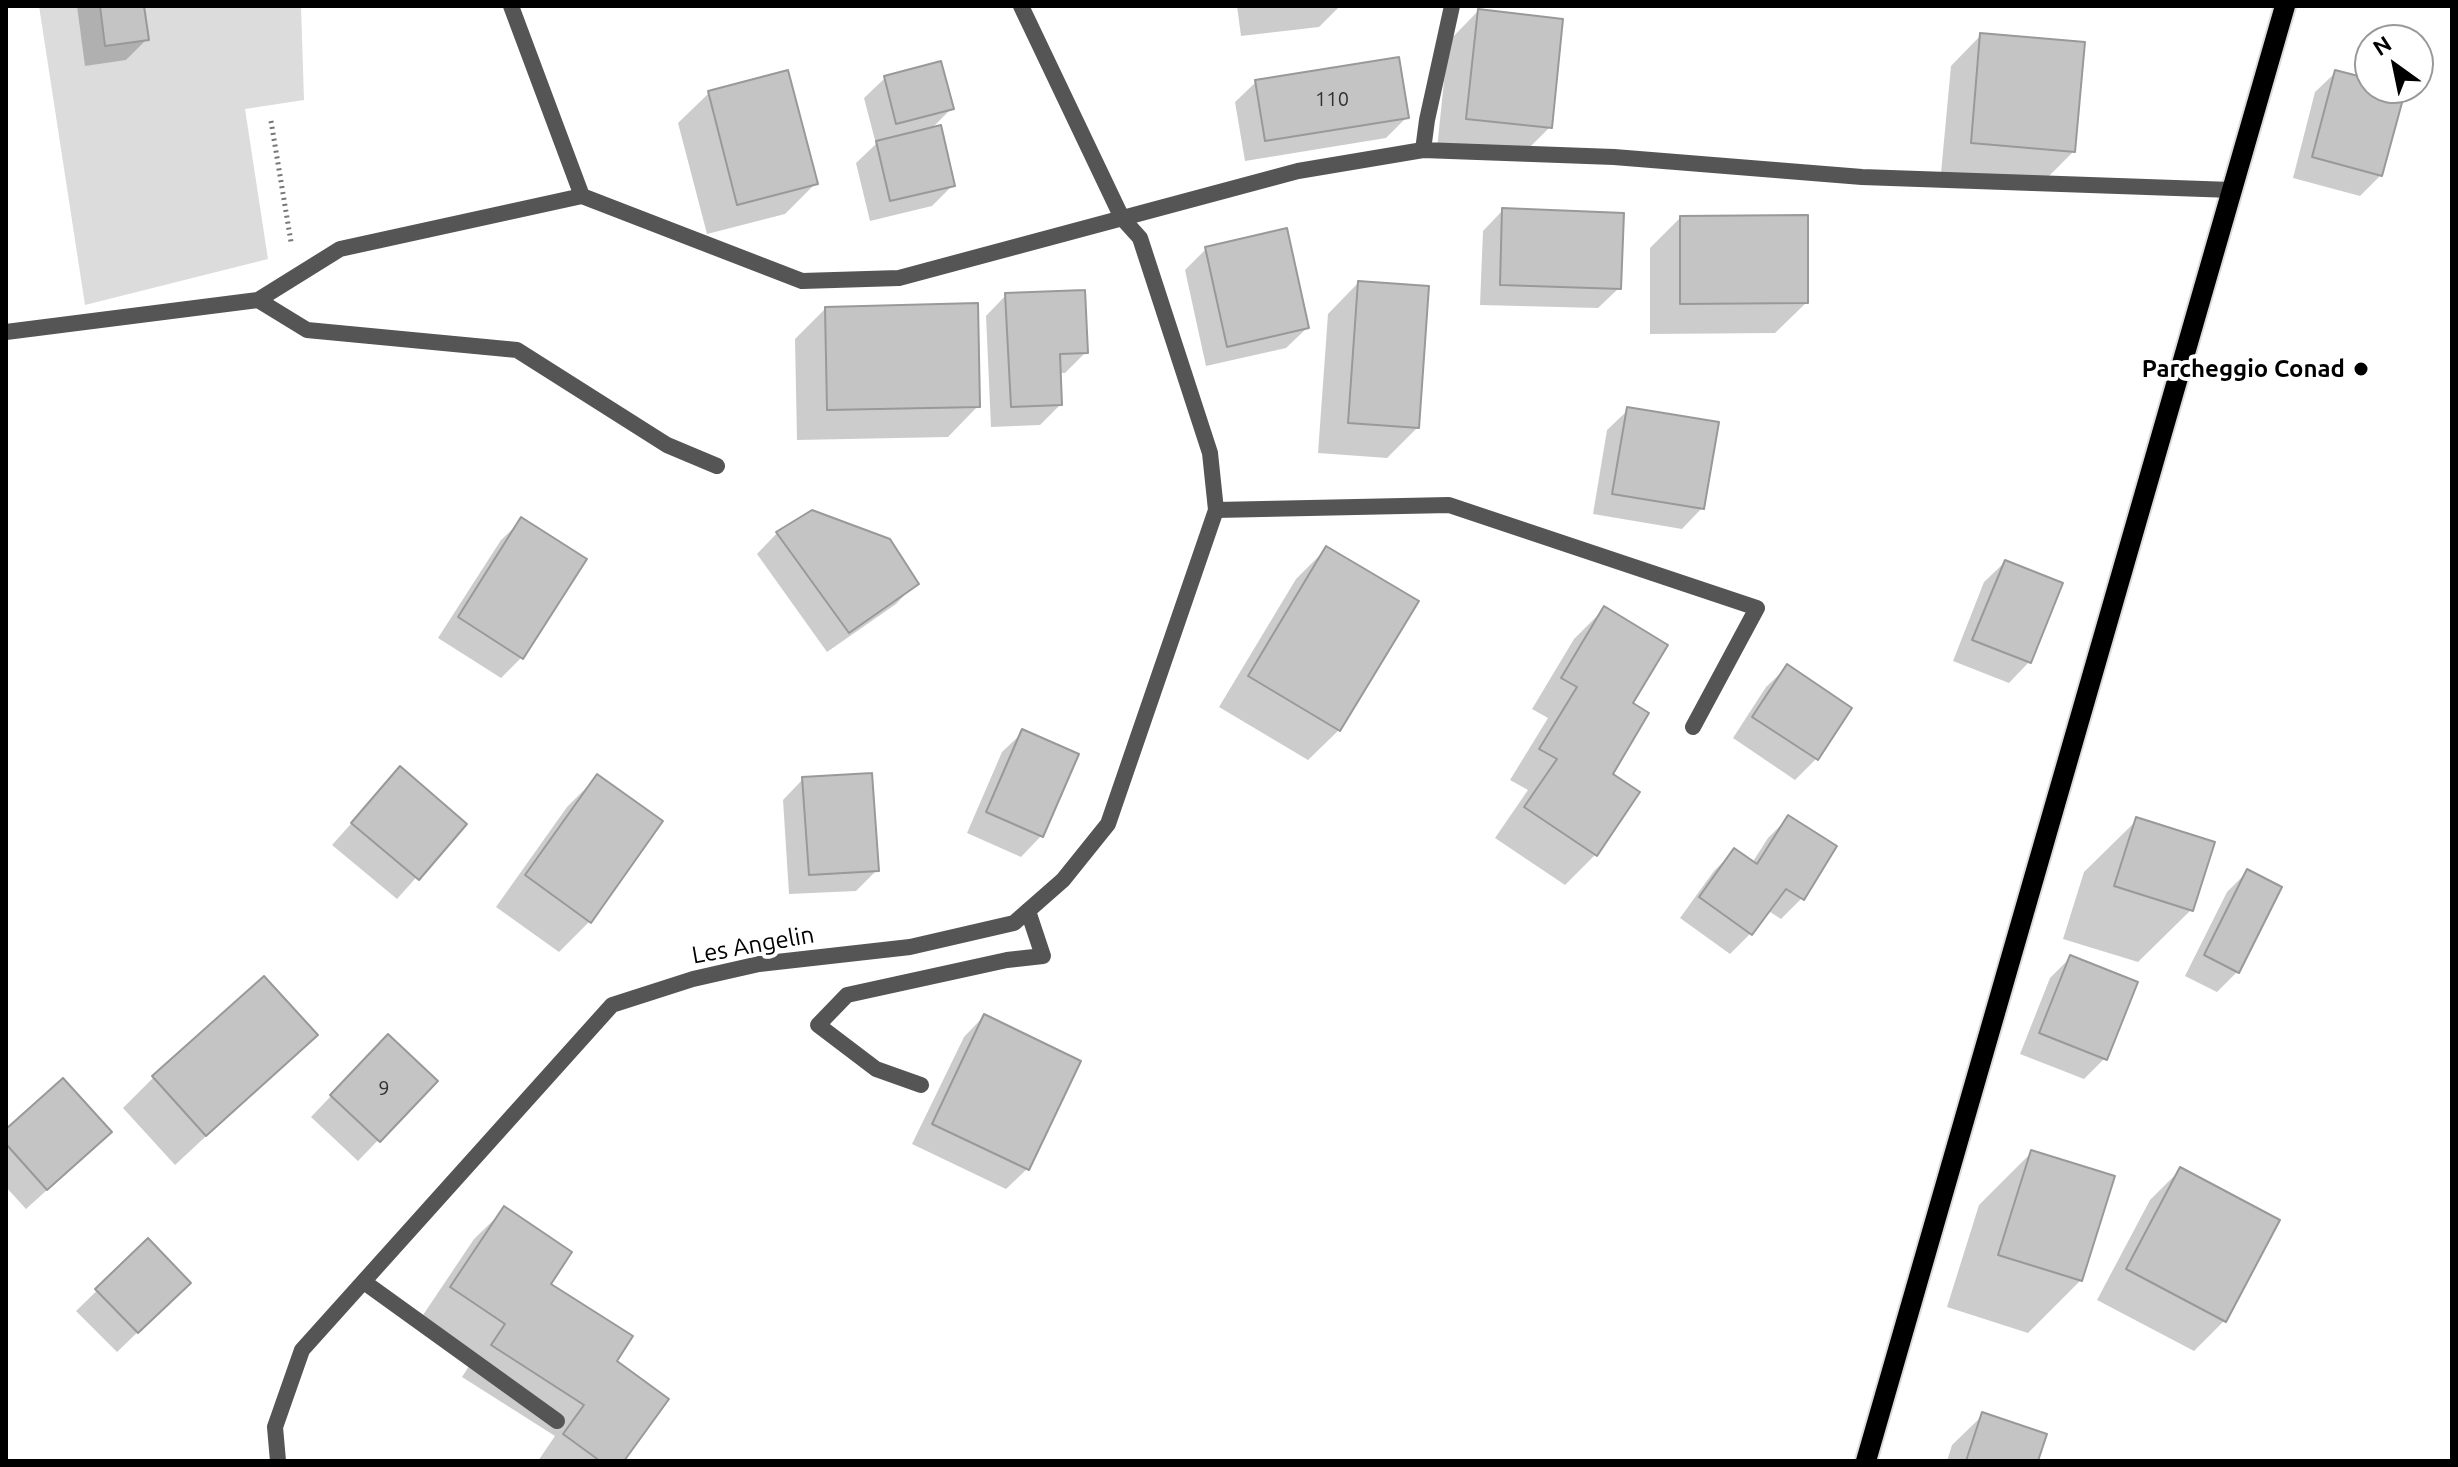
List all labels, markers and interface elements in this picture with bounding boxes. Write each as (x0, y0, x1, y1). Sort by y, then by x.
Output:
north arrow (2354, 24, 2434, 104)
text: N (2368, 30, 2395, 60)
house number: 110 (1315, 87, 1349, 111)
place label: Parcheggio Conad (2142, 355, 2345, 383)
marker: Parcheggio Conad (2352, 360, 2370, 378)
street label: Les Angelin (690, 920, 816, 970)
house number: 9 (378, 1076, 390, 1100)

